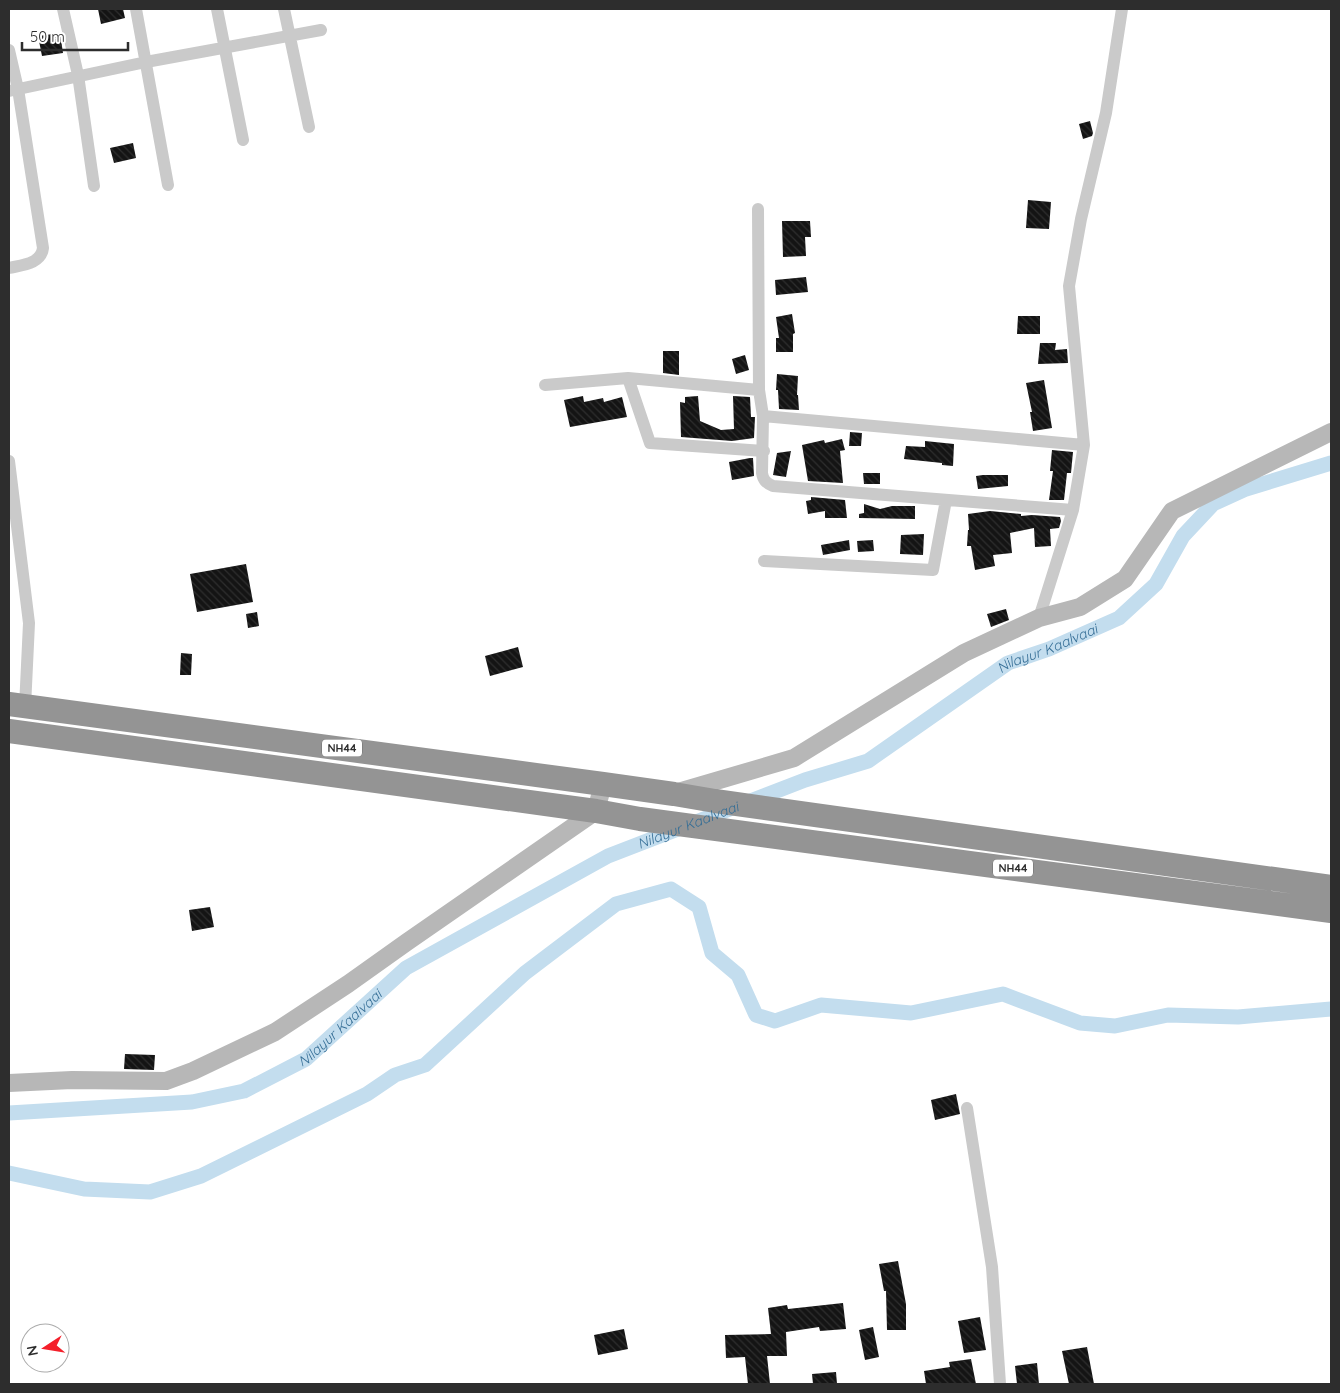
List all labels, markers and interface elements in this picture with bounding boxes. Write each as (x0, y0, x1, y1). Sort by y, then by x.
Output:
scale bar (22, 20, 129, 52)
text: 50 m (30, 27, 65, 46)
water label: Nilayur Kaalvaai (993, 619, 1102, 677)
road number: NH44 (322, 740, 362, 756)
water label: Nilayur Kaalvaai (635, 797, 743, 853)
road number: NH44 (993, 860, 1033, 876)
water label: Nilayur Kaalvaai (295, 984, 387, 1071)
north arrow (20, 1323, 70, 1373)
text: N (22, 1344, 42, 1358)

